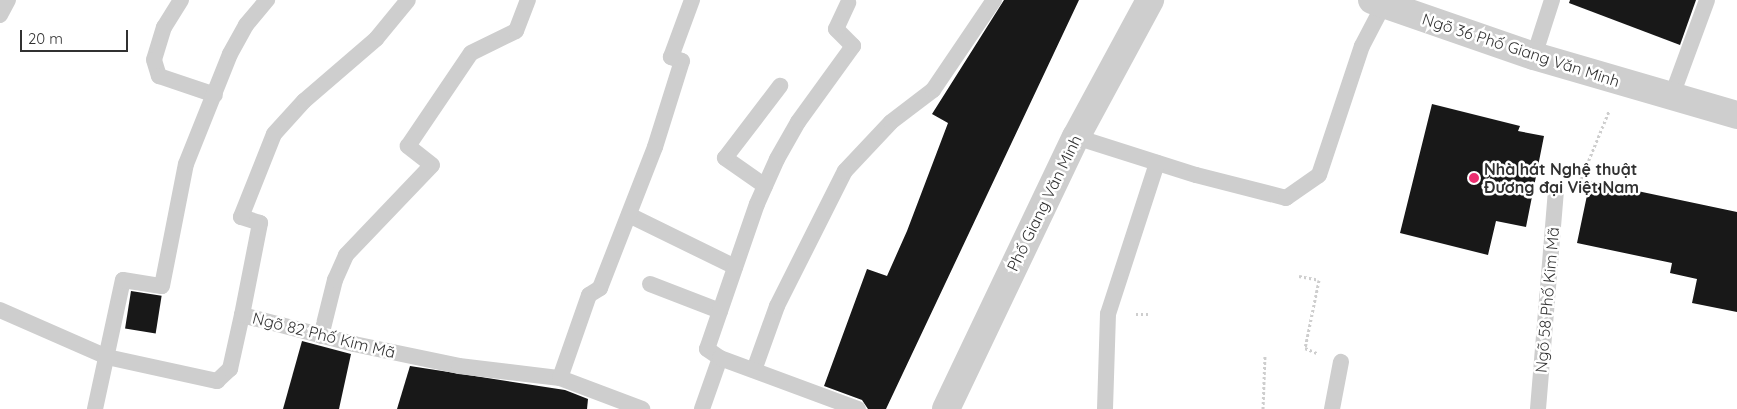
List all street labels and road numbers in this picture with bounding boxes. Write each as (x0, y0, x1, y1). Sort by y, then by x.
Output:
street label: Ngõ 36 Phố Giang Văn Minh (1420, 9, 1622, 91)
street label: Phố Giang Văn Minh (1003, 132, 1085, 274)
street label: Ngõ 58 Phố Kim Mã (1531, 226, 1563, 374)
street label: Ngõ 82 Phố Kim Mã (251, 308, 397, 362)

